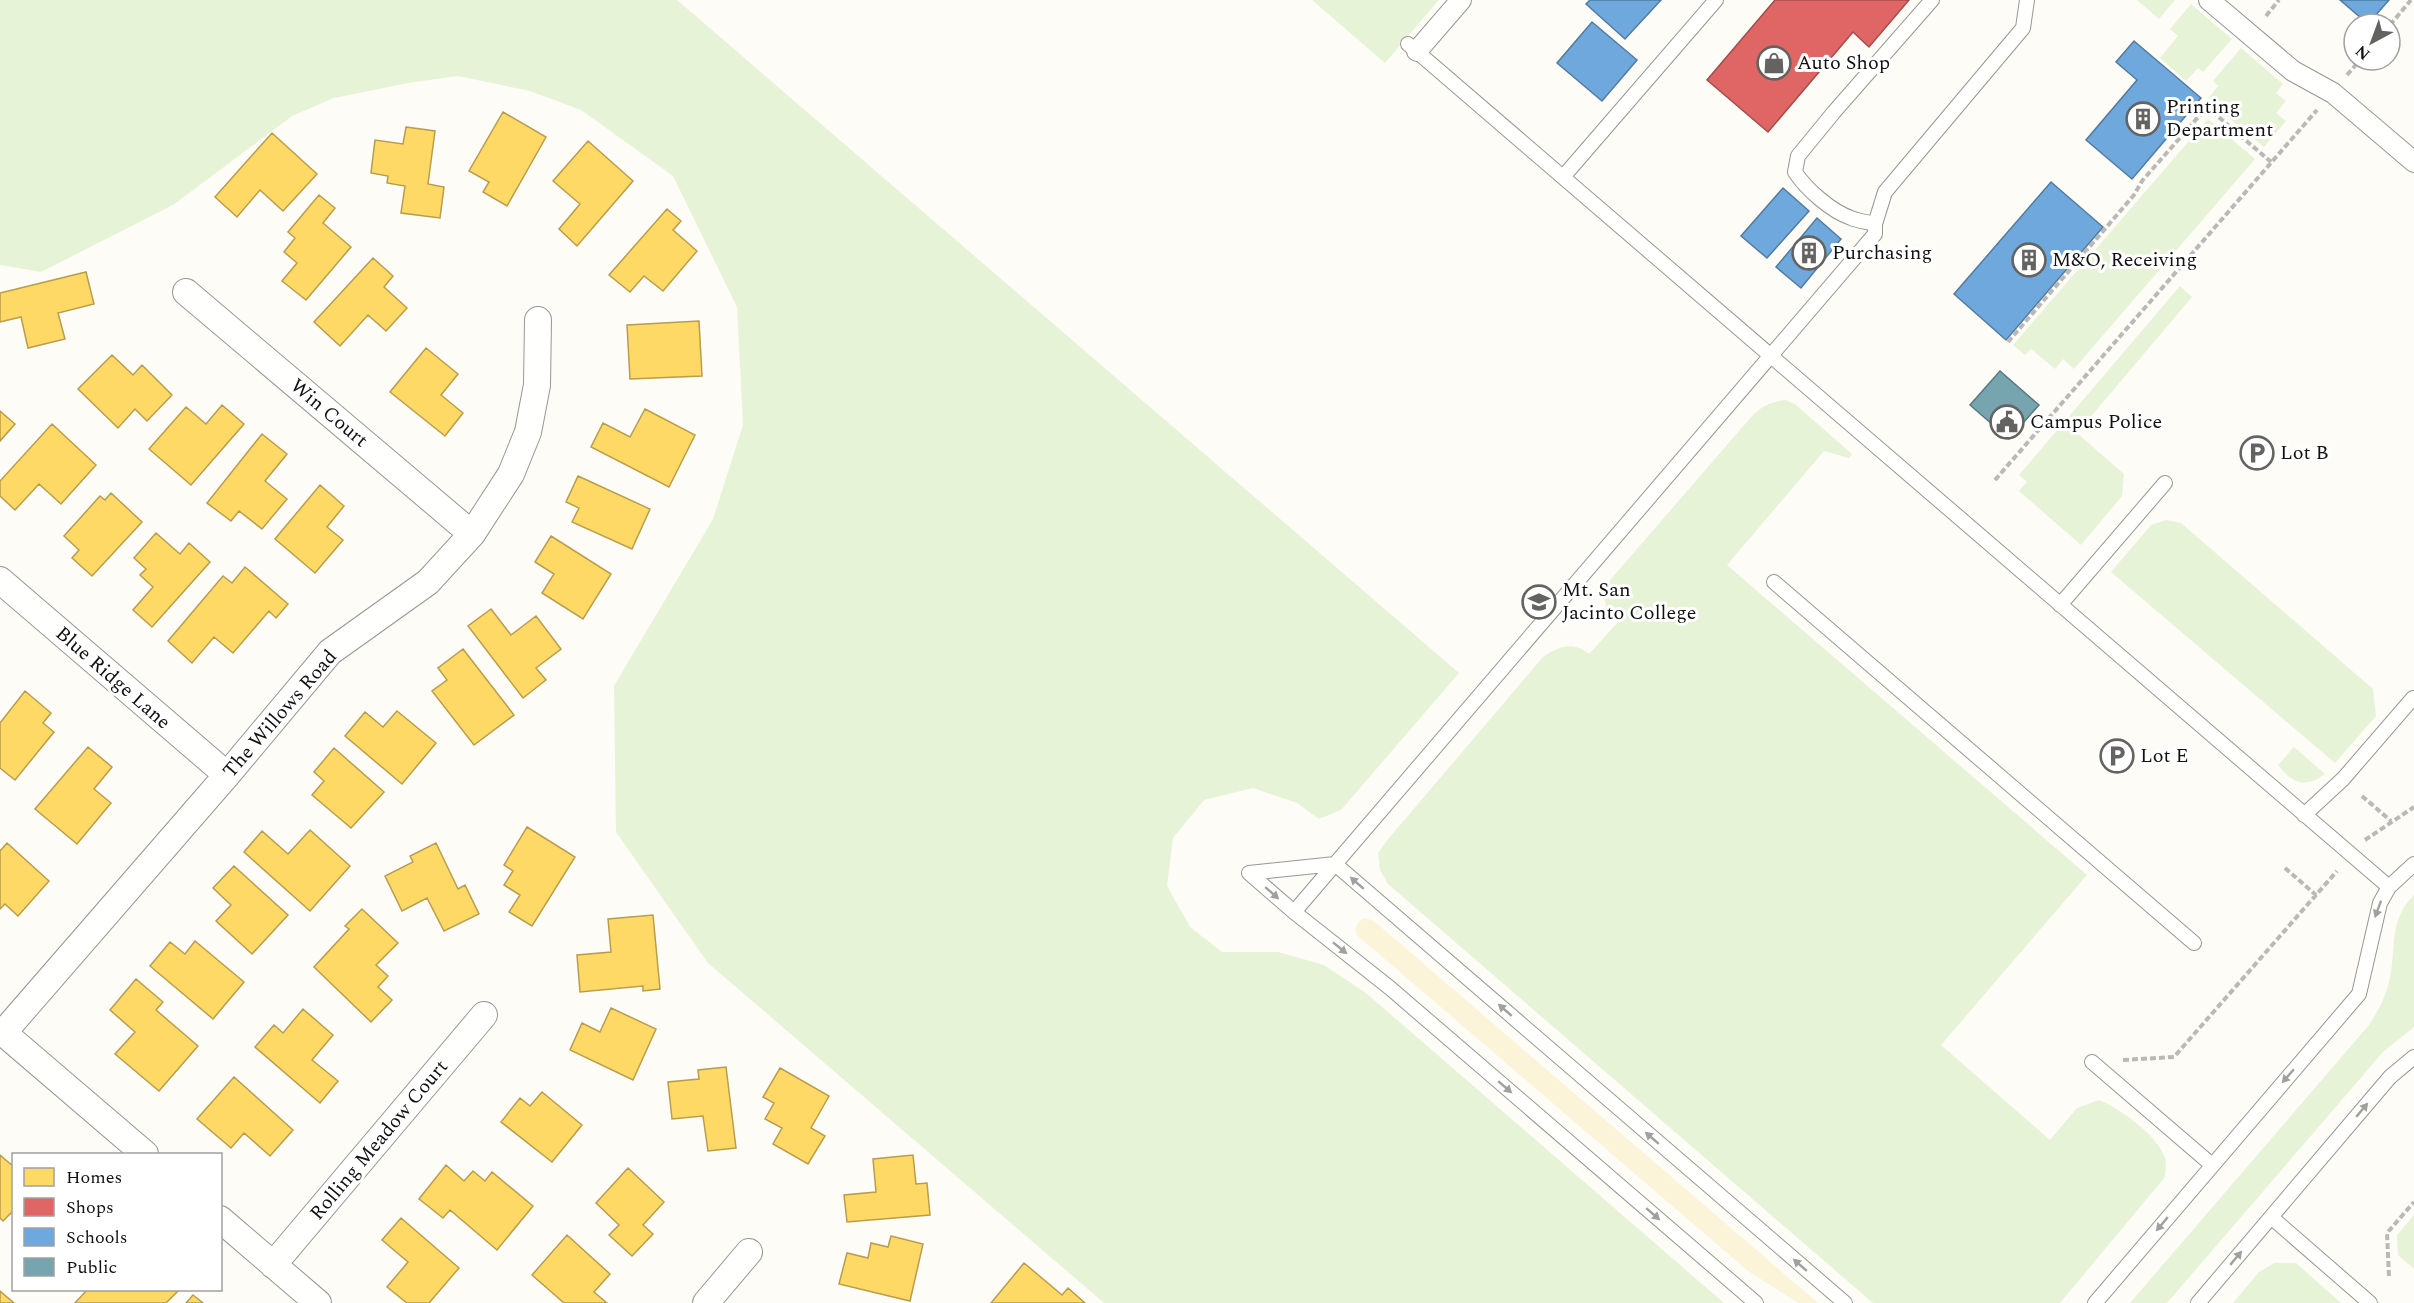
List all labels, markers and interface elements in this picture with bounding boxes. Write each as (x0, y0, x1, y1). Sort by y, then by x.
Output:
north arrow (2342, 12, 2402, 72)
text: N (2350, 39, 2376, 66)
shop icon: Auto Shop (1756, 45, 1792, 81)
place label: Auto Shop (1797, 48, 1890, 78)
place label: Printing Department (2166, 92, 2273, 145)
building icon: Printing Department (2125, 101, 2161, 137)
building icon: Purchasing (1791, 235, 1827, 271)
place label: Purchasing (1832, 238, 1932, 268)
building icon: M&O, Receiving (2011, 242, 2047, 278)
place label: M&O, Receiving (2052, 245, 2197, 275)
street label: Win Court (283, 371, 375, 455)
public building icon: Campus Police (1989, 404, 2025, 440)
place label: Campus Police (2030, 407, 2162, 437)
parking icon: Lot B (2239, 435, 2275, 471)
place label: Lot B (2280, 438, 2329, 468)
place label: Mt. San Jacinto College (1562, 575, 1697, 628)
school or university icon: Mt. San Jacinto College (1521, 584, 1557, 620)
street label: Blue Ridge Lane (49, 619, 177, 737)
street label: The Willows Road (216, 643, 344, 785)
parking icon: Lot E (2099, 738, 2135, 774)
place label: Lot E (2140, 741, 2189, 771)
one-way arrow (1350, 877, 1365, 890)
one-way arrow (1264, 886, 1279, 899)
one-way arrow (2373, 900, 2383, 918)
one-way arrow (1332, 942, 1348, 955)
one-way arrow (1497, 1004, 1513, 1017)
street label: Rolling Meadow Court (303, 1053, 455, 1227)
one-way arrow (2282, 1068, 2295, 1084)
one-way arrow (1497, 1080, 1512, 1093)
one-way arrow (2355, 1103, 2368, 1118)
one-way arrow (1645, 1131, 1660, 1144)
legend (12, 1153, 222, 1291)
text: Homes (66, 1164, 122, 1191)
text: Shops (66, 1194, 114, 1221)
one-way arrow (1645, 1208, 1661, 1221)
one-way arrow (2156, 1216, 2169, 1231)
text: Schools (66, 1224, 128, 1251)
one-way arrow (2229, 1251, 2242, 1266)
text: Public (66, 1254, 117, 1281)
one-way arrow (1793, 1259, 1808, 1272)

